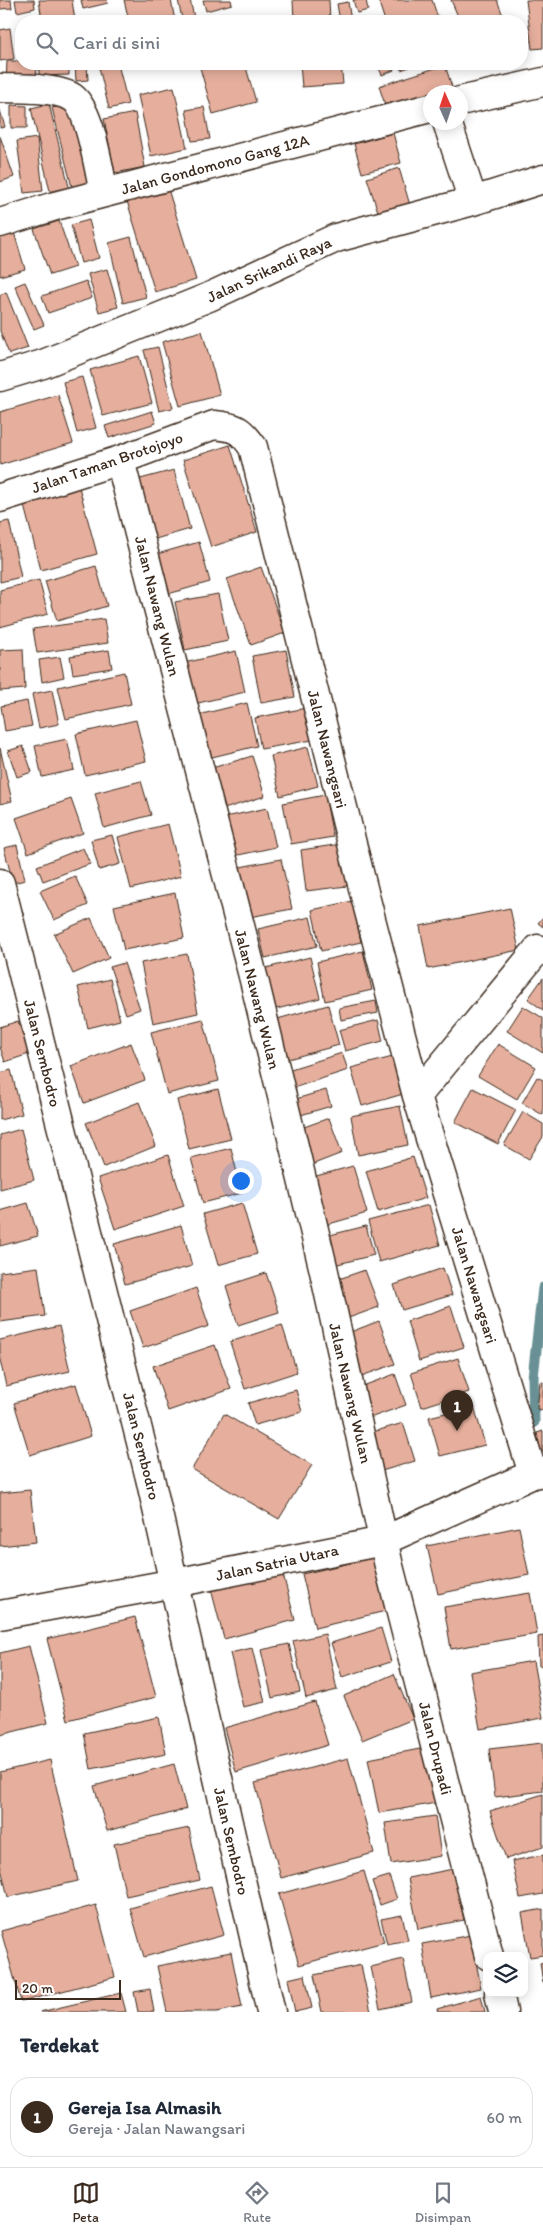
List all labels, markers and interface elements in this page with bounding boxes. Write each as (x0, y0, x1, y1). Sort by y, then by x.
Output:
search box (15, 15, 528, 70)
icon: search (33, 29, 61, 57)
text: Cari di sini (73, 31, 160, 54)
north arrow (423, 85, 468, 130)
street label: Jalan Gondomono Gang 12A (119, 130, 311, 199)
street label: Jalan Srikandi Raya (204, 232, 335, 307)
street label: Jalan Taman Brotojoyo (29, 428, 185, 497)
street label: Jalan Nawang Wulan (131, 534, 184, 678)
street label: Jalan Nawangsari (304, 688, 351, 810)
street label: Jalan Nawang Wulan (231, 927, 284, 1071)
street label: Jalan Sembodro (20, 997, 65, 1109)
your location (228, 1168, 254, 1194)
street label: Jalan Nawangsari (448, 1224, 501, 1346)
street label: Jalan Nawang Wulan (325, 1321, 376, 1465)
street label: Jalan Sembodro (119, 1390, 164, 1502)
pin: 1 (441, 1390, 473, 1431)
street label: Jalan Satria Utara (214, 1540, 341, 1585)
street label: Jalan Drupadi (415, 1700, 456, 1797)
street label: Jalan Sembodro (210, 1785, 253, 1897)
map controls (483, 1952, 528, 1997)
button: layers (483, 1952, 528, 1997)
scale bar (15, 1977, 121, 2000)
text: 20 m (22, 1980, 53, 1997)
text: Terdekat (20, 2032, 99, 2057)
text: Gereja Isa Almasih (68, 2096, 221, 2119)
text: 1 (33, 2108, 41, 2127)
text: 60 m (487, 2108, 522, 2127)
text: Gereja · Jalan Nawangsari (68, 2119, 245, 2138)
tab: Peta (72, 2179, 100, 2226)
tab: Rute (243, 2179, 271, 2226)
tab: Disimpan (415, 2179, 471, 2226)

